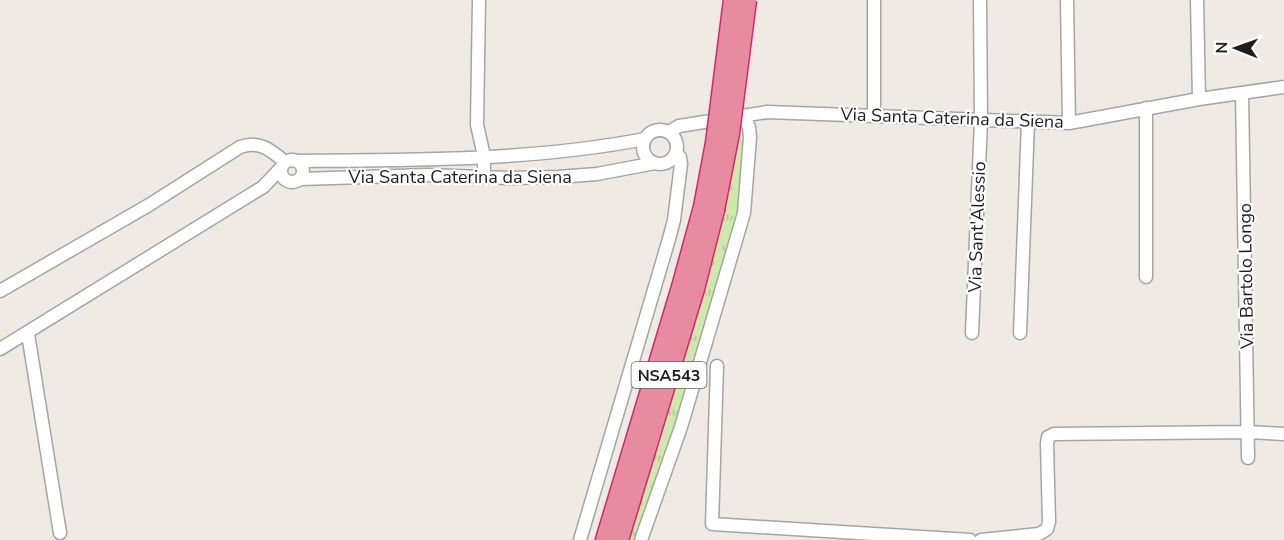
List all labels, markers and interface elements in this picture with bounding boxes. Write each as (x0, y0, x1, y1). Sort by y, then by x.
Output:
north arrow (1206, 18, 1266, 78)
text: N (1211, 42, 1233, 54)
street label: Via Santa Caterina da Siena (839, 102, 1064, 134)
street label: Via Sant'Alessio (963, 161, 991, 294)
street label: Via Santa Caterina da Siena (347, 165, 572, 189)
street label: Via Bartolo Longo (1233, 203, 1259, 350)
road number: NSA543 (632, 362, 706, 388)

